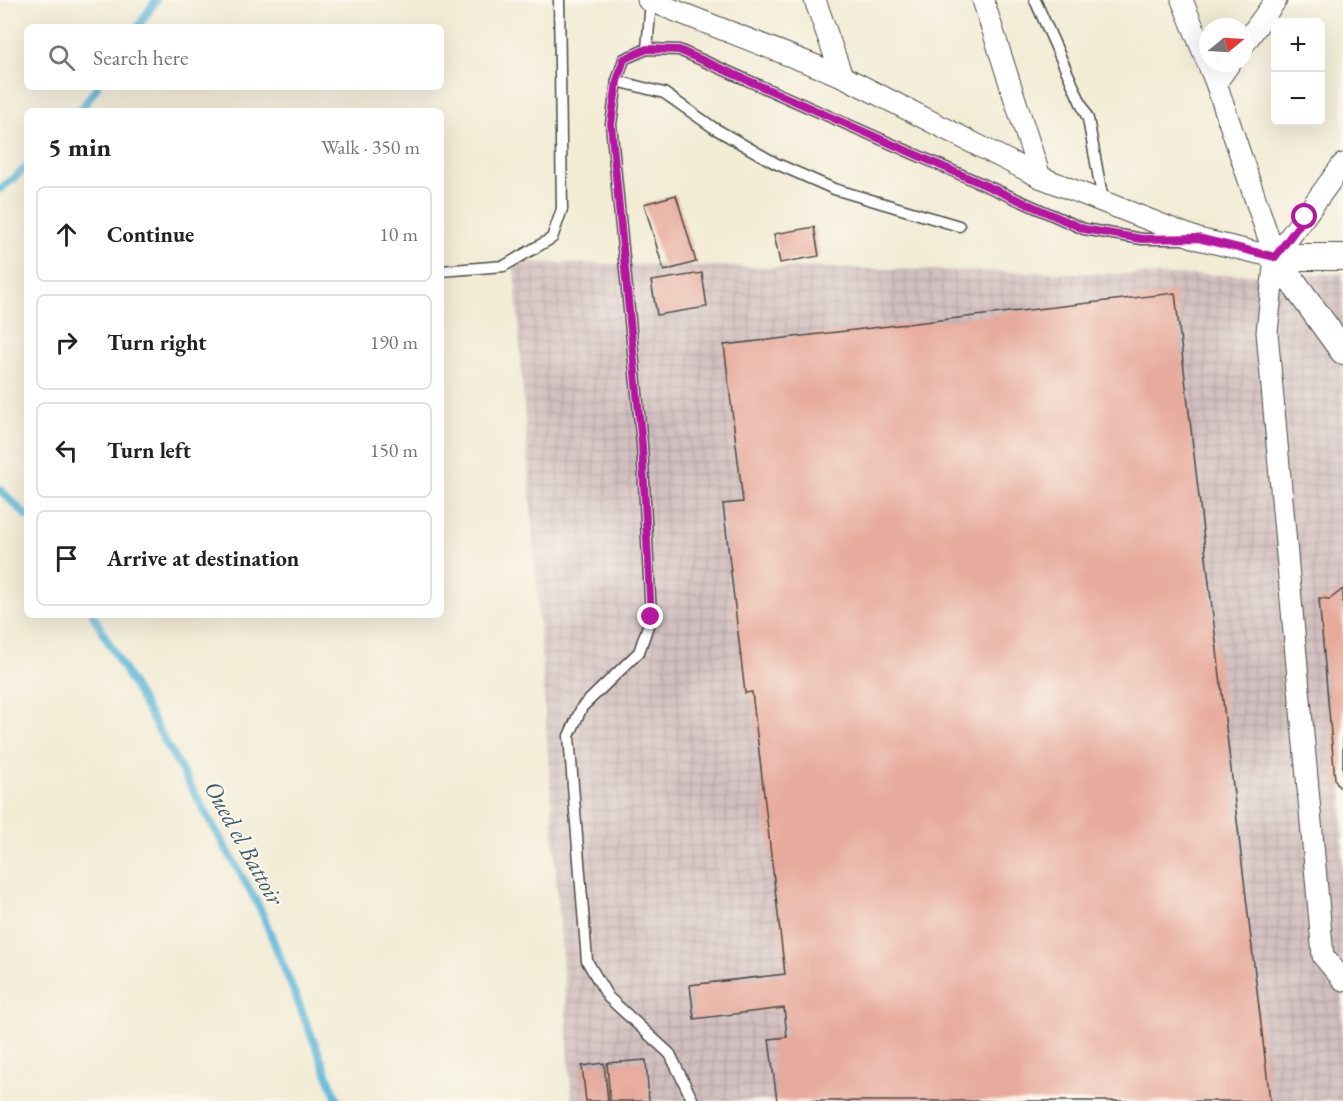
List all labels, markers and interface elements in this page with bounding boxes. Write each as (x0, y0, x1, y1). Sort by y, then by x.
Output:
north arrow (1199, 18, 1253, 72)
map controls (1271, 18, 1325, 126)
button: + (1271, 18, 1325, 72)
search box (24, 24, 444, 90)
icon: search (45, 41, 78, 74)
text: Search here (93, 43, 188, 72)
button: − (1271, 72, 1325, 126)
text: 5 min (48, 130, 111, 164)
text: Walk · 350 m (321, 134, 420, 160)
route start (1291, 203, 1317, 229)
icon: ahead (50, 218, 83, 251)
text: Continue (107, 220, 194, 249)
text: 10 m (379, 221, 418, 247)
icon: right (50, 326, 83, 359)
text: Turn right (107, 328, 206, 357)
text: 190 m (370, 329, 418, 355)
icon: left (50, 434, 83, 467)
text: Turn left (107, 436, 191, 465)
text: 150 m (370, 437, 418, 463)
icon: arrive (50, 542, 83, 575)
text: Arrive at destination (107, 544, 299, 573)
route end (637, 603, 663, 629)
water label: Oued el Battoir (198, 775, 292, 912)

